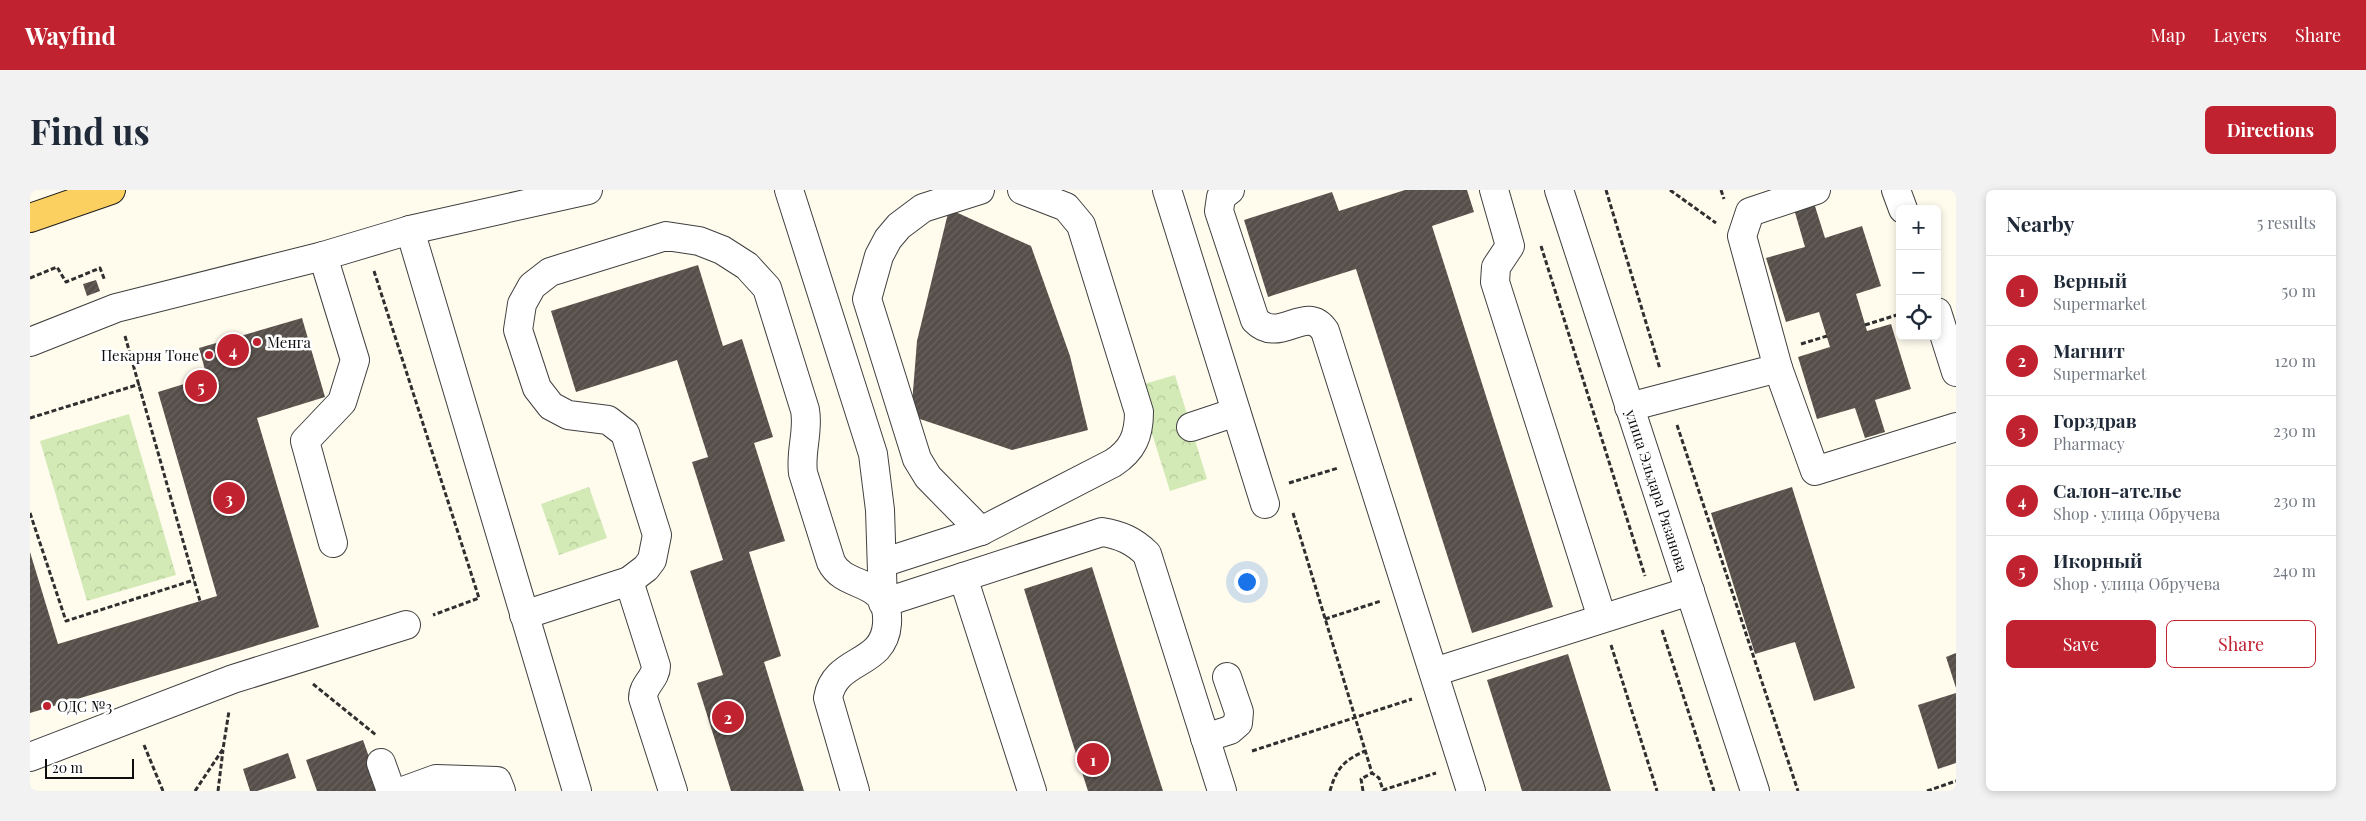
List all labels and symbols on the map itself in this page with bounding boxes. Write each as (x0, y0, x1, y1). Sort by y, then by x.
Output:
pin: 4 (217, 331, 249, 369)
place label: Менга (267, 332, 312, 352)
marker: Менга (251, 336, 263, 348)
place label: Пекарня Тоне (101, 345, 199, 365)
marker: Пекарня Тоне (203, 349, 215, 361)
pin: 5 (185, 367, 217, 405)
street label: улица Эльдара Рязанова (1621, 406, 1693, 575)
pin: 3 (213, 479, 245, 517)
your location (1234, 569, 1260, 595)
place label: ОДС №3 (57, 696, 112, 716)
pin: 2 (712, 698, 744, 736)
marker: ОДС №3 (41, 700, 53, 712)
pin: 1 (1077, 740, 1109, 778)
scale bar (45, 756, 134, 779)

